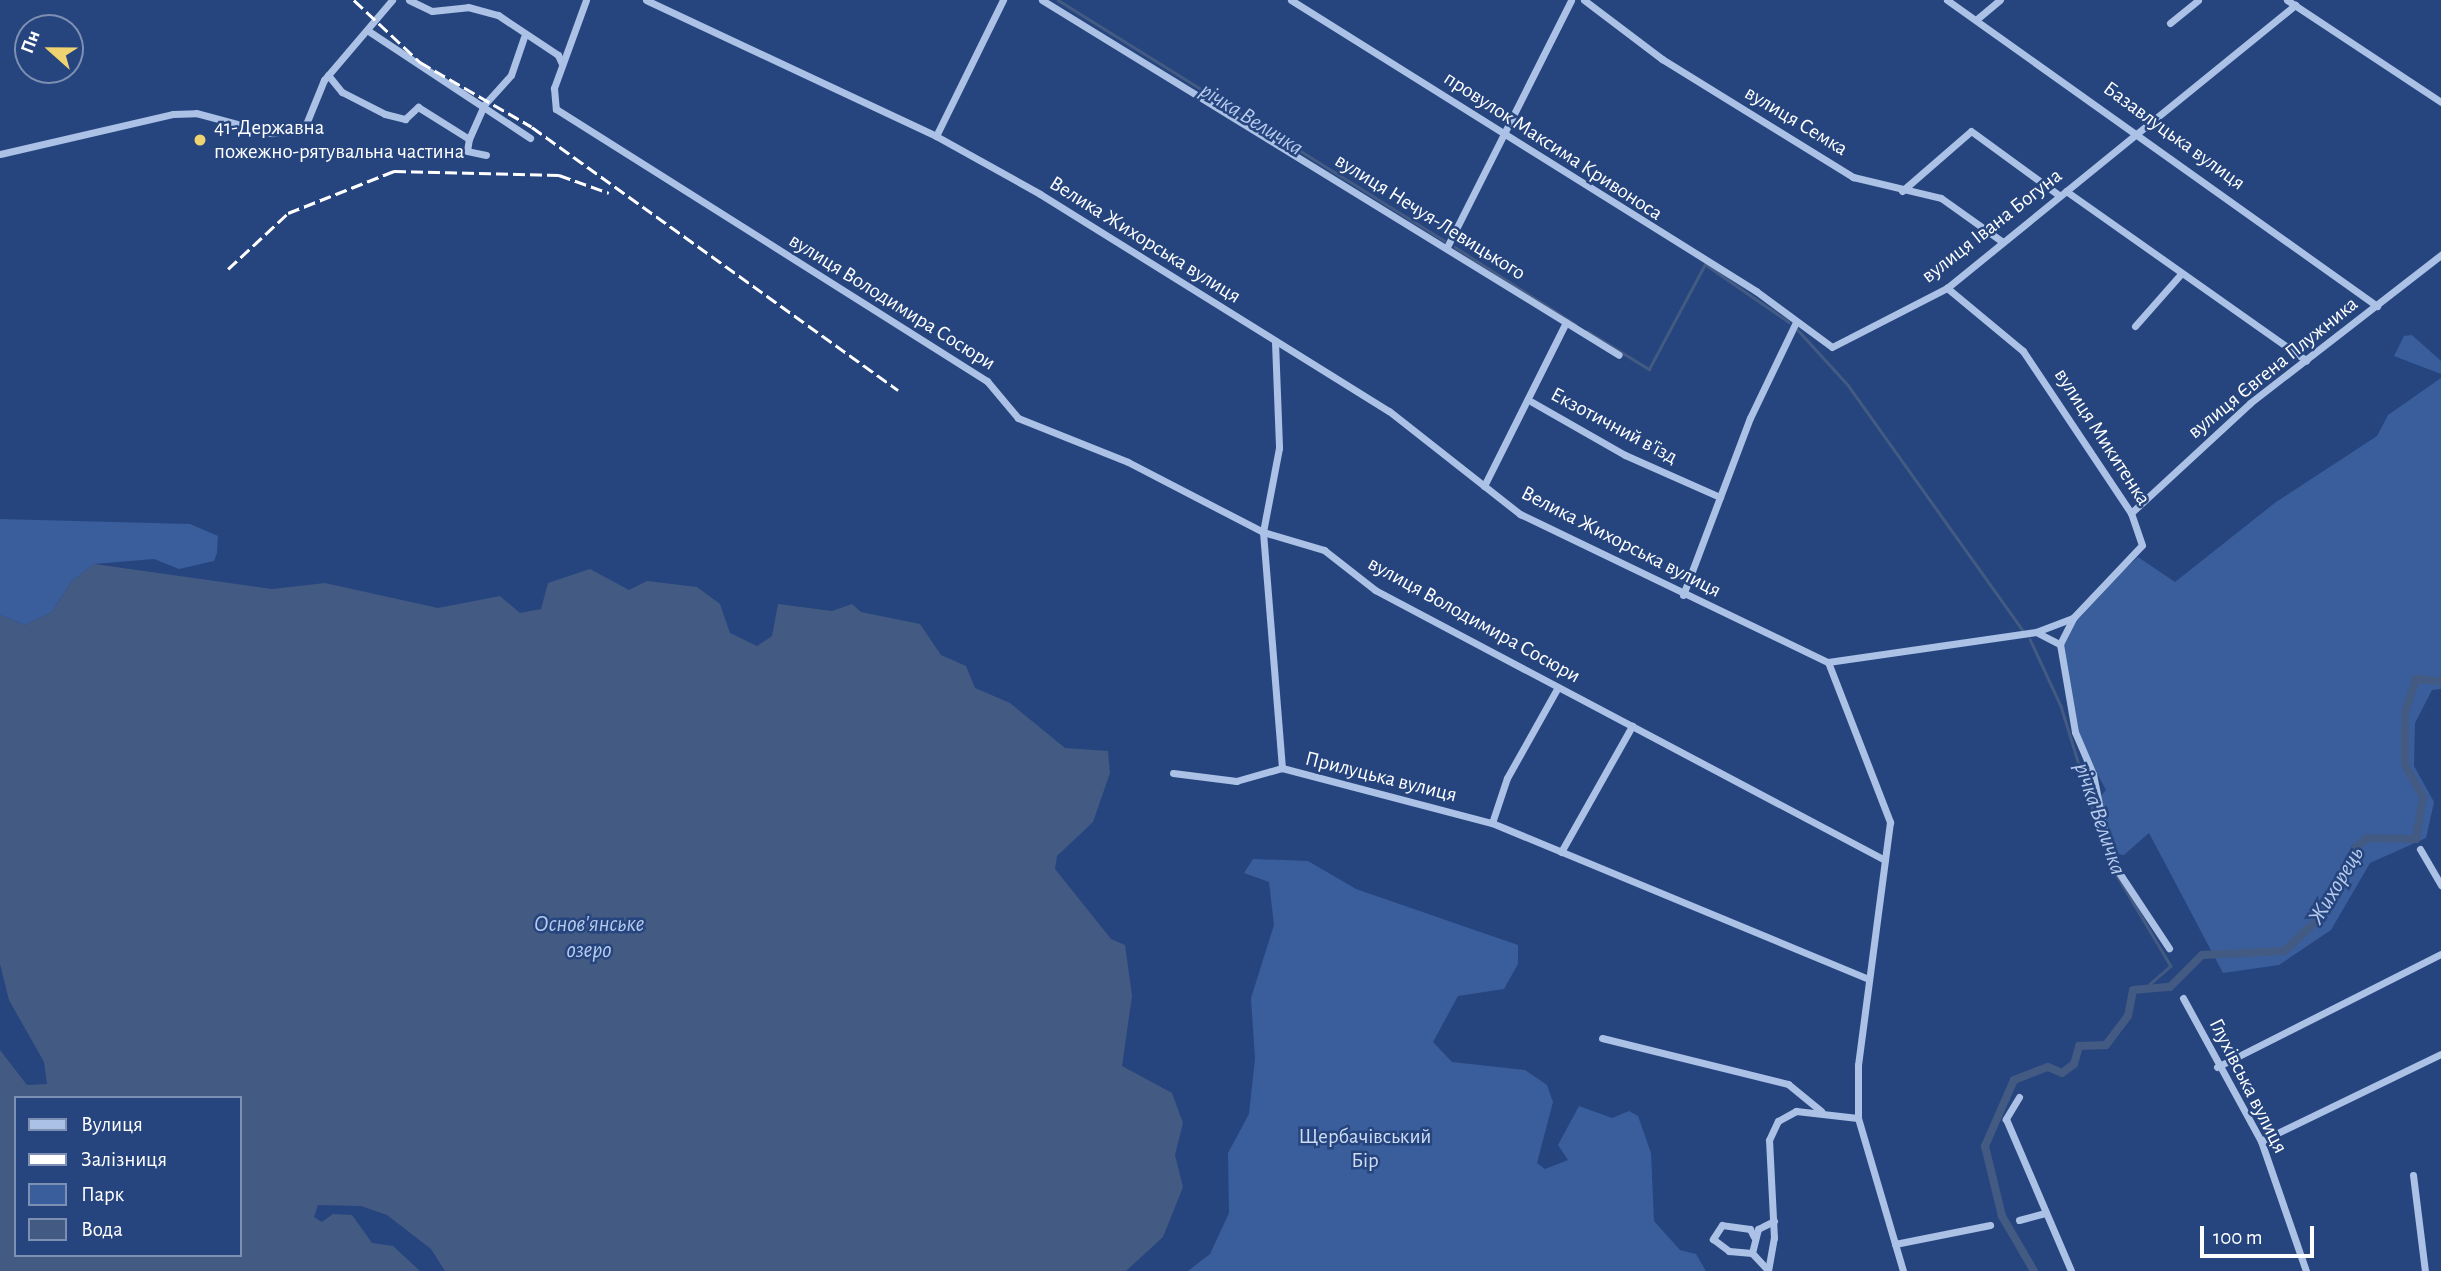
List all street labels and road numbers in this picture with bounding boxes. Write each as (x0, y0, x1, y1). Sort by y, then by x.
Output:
street label: провулок Максима Кривоноса (1439, 66, 1667, 226)
street label: Базавлуцька вулиця (2098, 76, 2250, 196)
street label: вулиця Семка (1740, 80, 1852, 162)
street label: вулиця Нечуя-Левицького (1330, 148, 1530, 286)
street label: вулиця Івана Богуна (1917, 163, 2067, 289)
street label: Велика Жихорська вулиця (1045, 171, 1245, 309)
street label: вулиця Володимира Сосюри (784, 228, 1000, 376)
street label: вулиця Євгена Плужника (2183, 292, 2363, 444)
street label: вулиця Микитенка (2048, 364, 2156, 510)
street label: Екзотичний в'їзд (1546, 382, 1682, 470)
street label: Велика Жихорська вулиця (1517, 481, 1725, 603)
street label: вулиця Володимира Сосюри (1363, 551, 1585, 689)
street label: Прилуцька вулиця (1302, 746, 1460, 808)
street label: Глухівська вулиця (2203, 1014, 2293, 1158)

